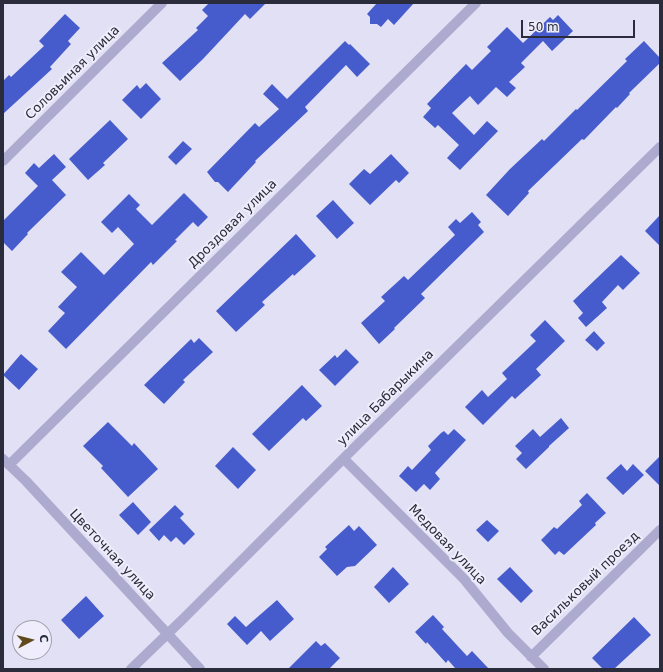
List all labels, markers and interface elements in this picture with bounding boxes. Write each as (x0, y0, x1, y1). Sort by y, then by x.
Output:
scale bar (523, 12, 637, 38)
text: 50 m (528, 20, 559, 34)
street label: Соловьиная улица (23, 23, 123, 123)
street label: Дроздовая улица (185, 176, 281, 272)
street label: улица Бабарыкина (335, 347, 437, 449)
street label: Медовая улица (405, 502, 489, 588)
street label: Цветочная улица (66, 506, 158, 604)
street label: Васильковый проезд (529, 529, 643, 639)
north arrow (12, 620, 52, 660)
text: С (36, 634, 50, 643)

